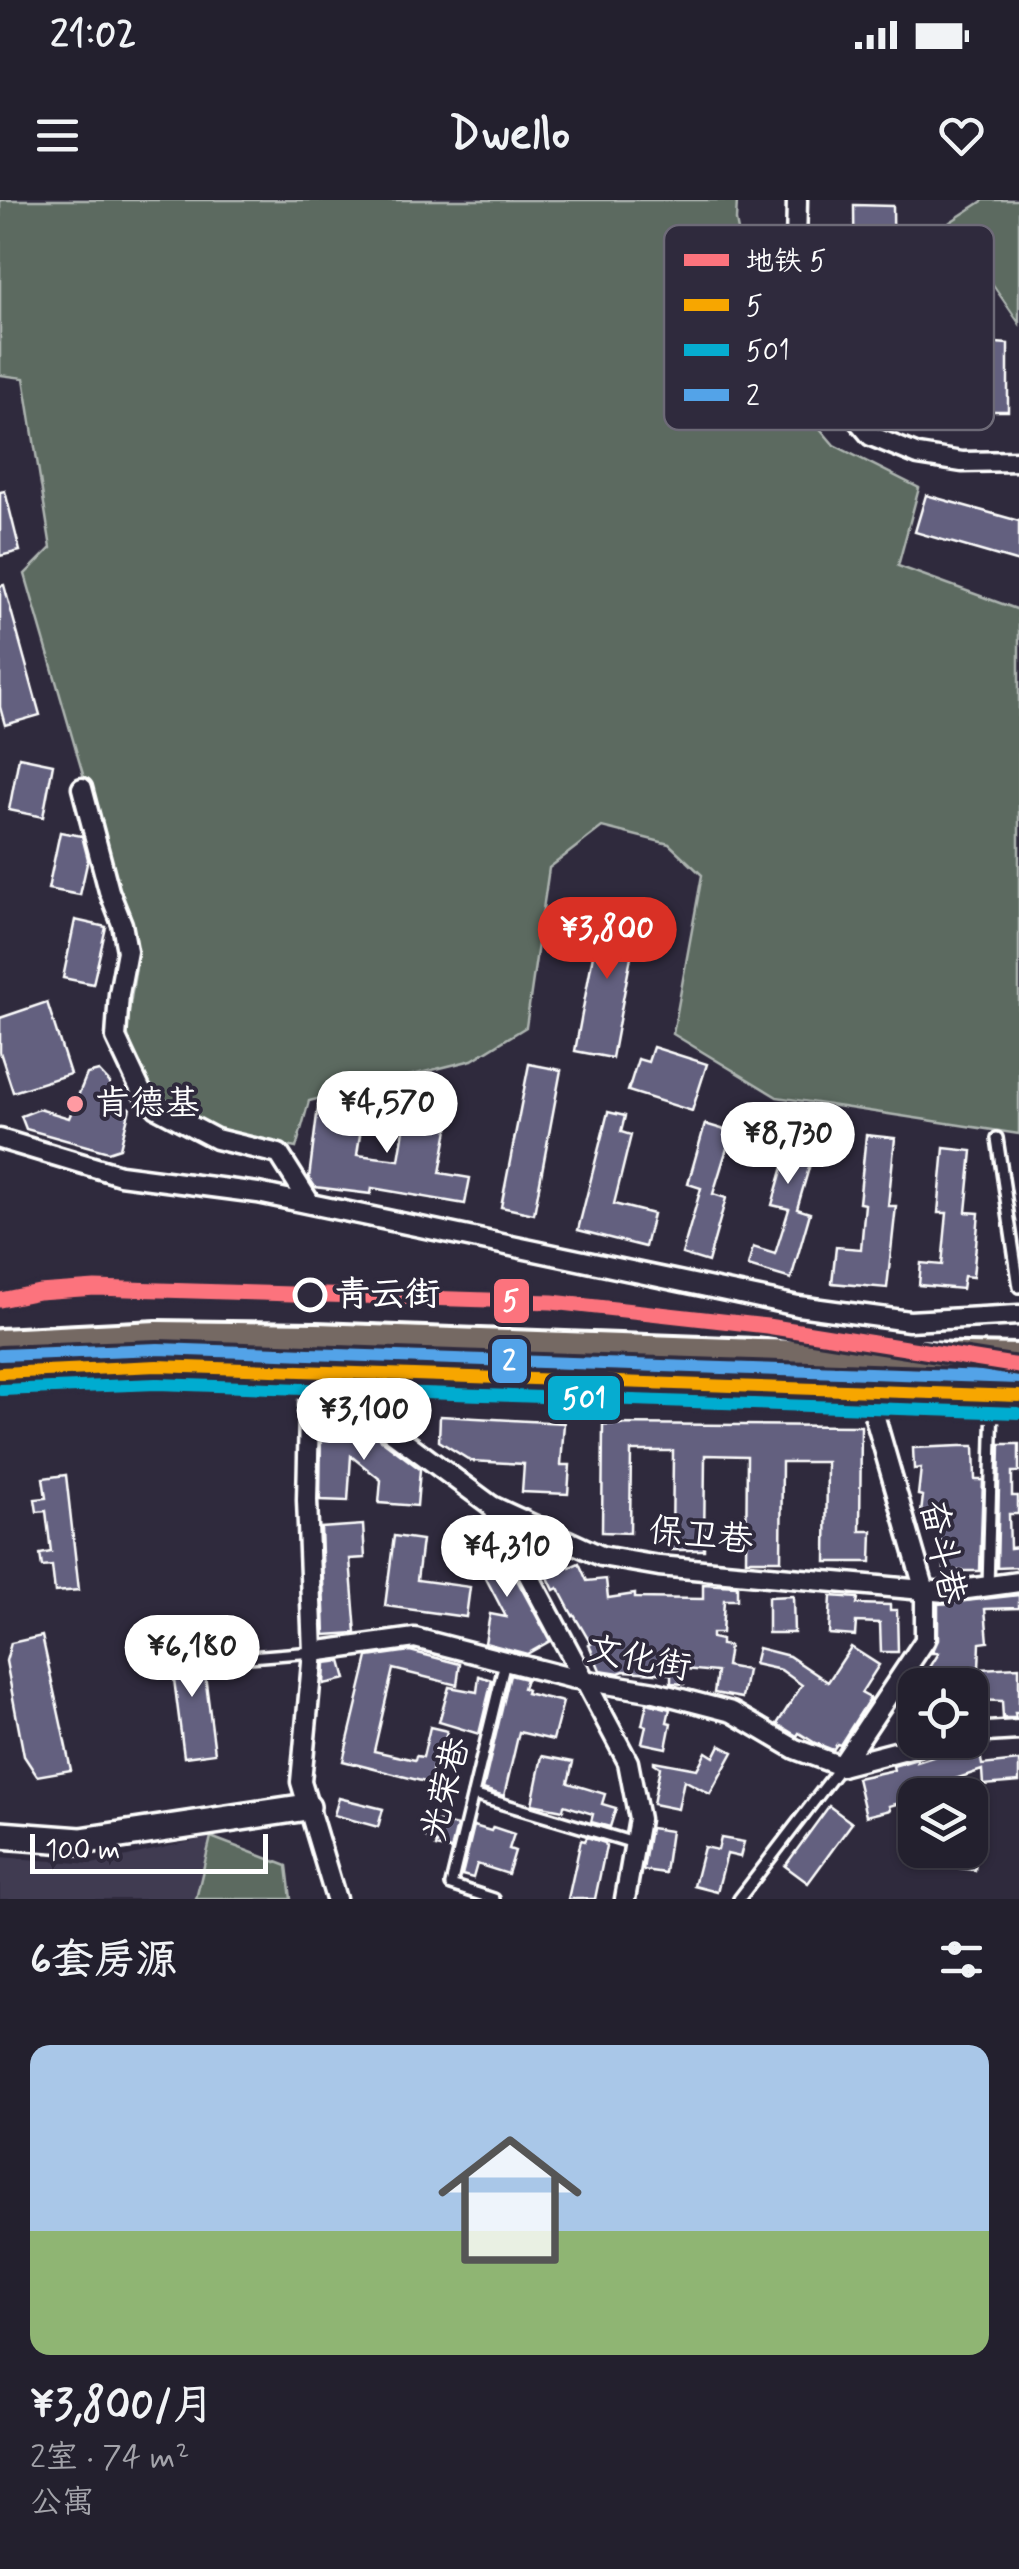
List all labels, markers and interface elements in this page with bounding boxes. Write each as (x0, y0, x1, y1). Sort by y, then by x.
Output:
text: 21:02 (50, 11, 136, 60)
text: Dwello (449, 106, 570, 165)
icon: menu (30, 108, 85, 163)
icon: heart (934, 108, 989, 163)
legend (664, 225, 994, 430)
text: 地铁 5 (746, 244, 826, 281)
text: 5 (746, 289, 763, 326)
text: 501 (746, 334, 790, 371)
text: 2 (746, 379, 760, 416)
pin: ¥3,800 (526, 897, 688, 982)
text: ¥3,800 (560, 908, 654, 950)
pin: ¥4,570 (306, 1071, 468, 1156)
place label: 肯德基 (95, 1081, 200, 1127)
text: ¥4,570 (339, 1082, 435, 1124)
marker: 肯德基 (64, 1093, 86, 1115)
pin: ¥8,730 (707, 1102, 869, 1187)
text: ¥8,730 (743, 1113, 833, 1155)
place label: 青云街 (335, 1272, 440, 1318)
line badge: 5 (492, 1277, 531, 1325)
marker: 青云街 (294, 1279, 326, 1311)
text: 5 (503, 1284, 520, 1321)
line badge: 2 (490, 1337, 529, 1385)
text: 2 (502, 1344, 516, 1381)
line badge: 501 (546, 1374, 622, 1422)
pin: ¥3,100 (283, 1378, 445, 1463)
text: 501 (562, 1382, 606, 1419)
text: ¥3,100 (319, 1389, 409, 1431)
street label: 奋斗巷 (909, 1496, 975, 1608)
street label: 保卫巷 (646, 1508, 756, 1564)
pin: ¥4,310 (426, 1515, 588, 1600)
text: ¥4,310 (463, 1526, 551, 1568)
pin: ¥6,180 (111, 1615, 273, 1700)
text: ¥6,180 (147, 1626, 237, 1668)
street label: 文化街 (583, 1626, 695, 1692)
map controls (898, 1668, 988, 1868)
button: locate (898, 1668, 988, 1758)
street label: 光荣巷 (411, 1732, 481, 1846)
button: layers (898, 1778, 988, 1868)
scale bar (30, 1829, 268, 1873)
text: 100 m (45, 1833, 120, 1870)
icon: filters (934, 1932, 989, 1987)
text: 6套房源 (30, 1934, 178, 1989)
icon: home (420, 2110, 600, 2290)
text: ¥3,800/月 (30, 2379, 214, 2434)
text: 2室 · 74 m² (30, 2437, 189, 2479)
text: 公寓 (30, 2482, 94, 2524)

